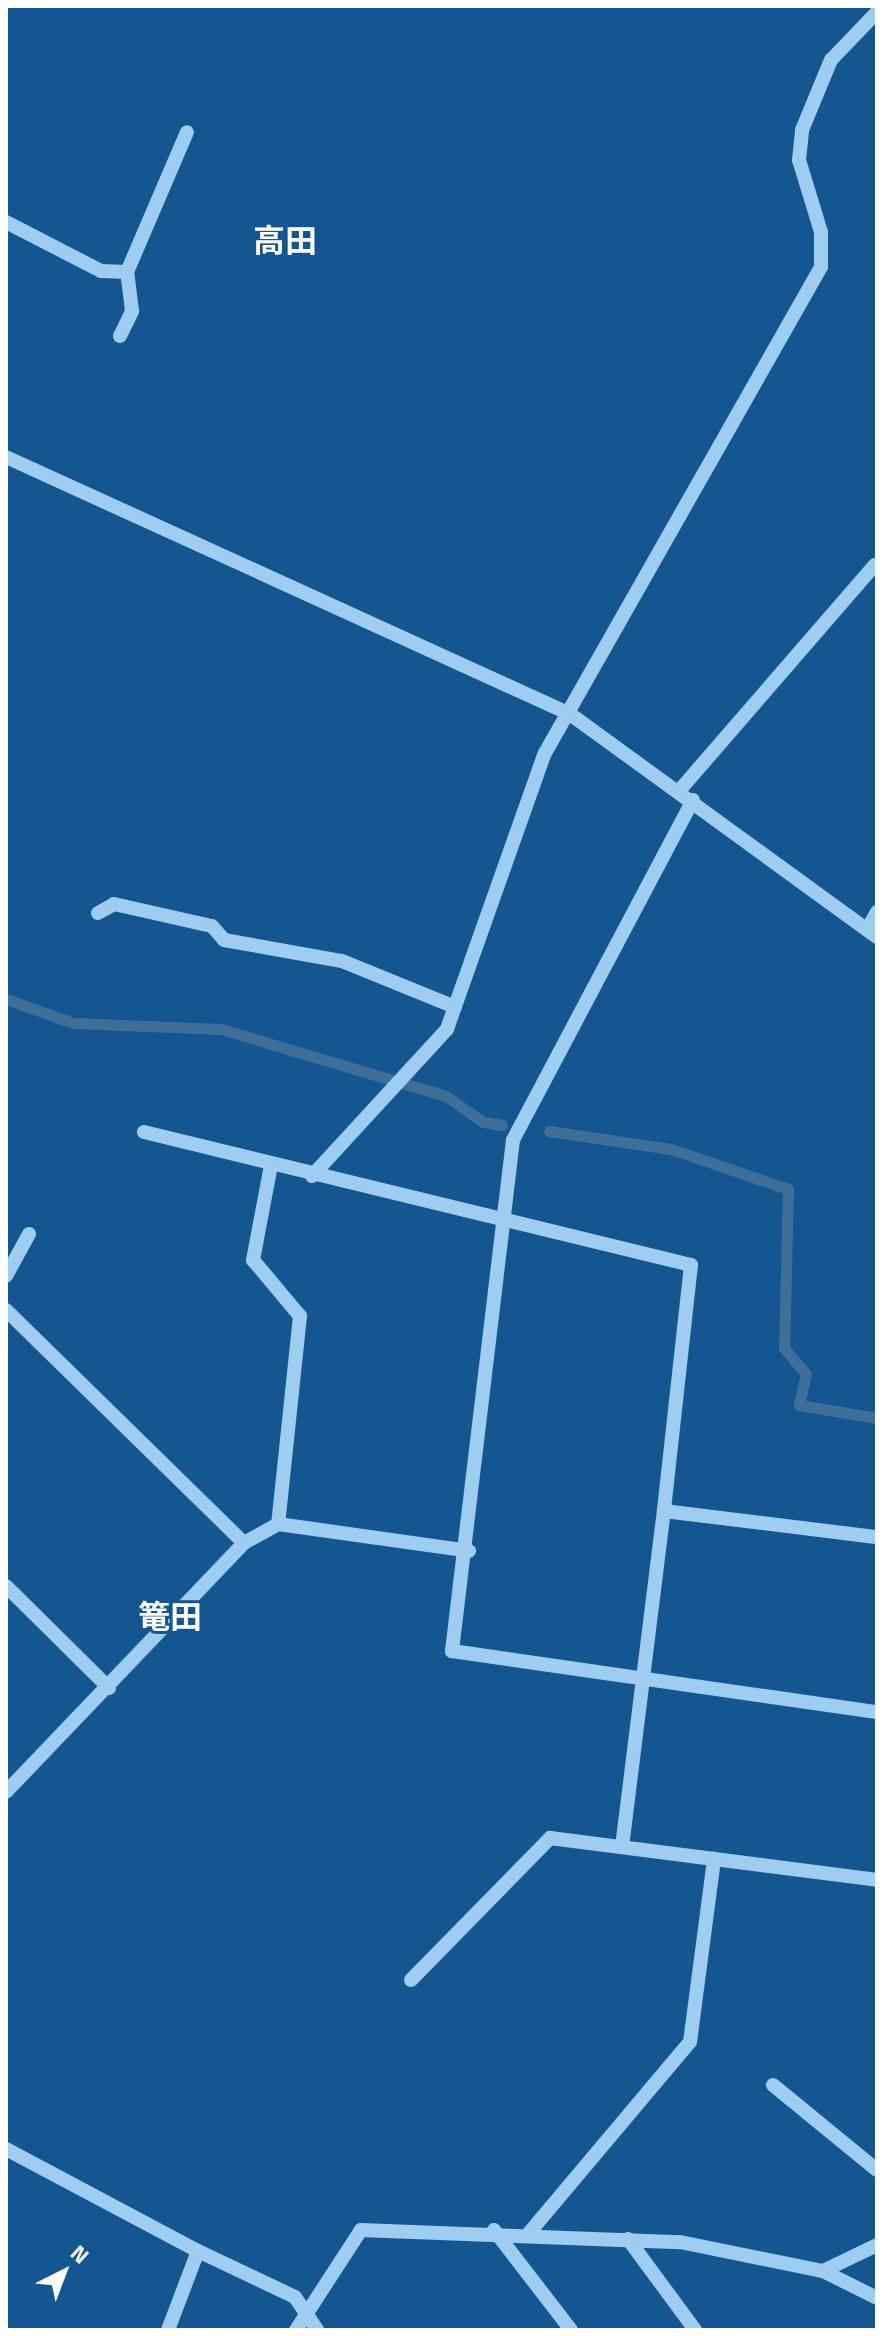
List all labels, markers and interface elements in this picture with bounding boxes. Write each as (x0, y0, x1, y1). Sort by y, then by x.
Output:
district label: 高田 (253, 221, 317, 259)
district label: 篭田 (138, 1597, 202, 1635)
north arrow (24, 2232, 104, 2312)
text: N (63, 2236, 97, 2272)

